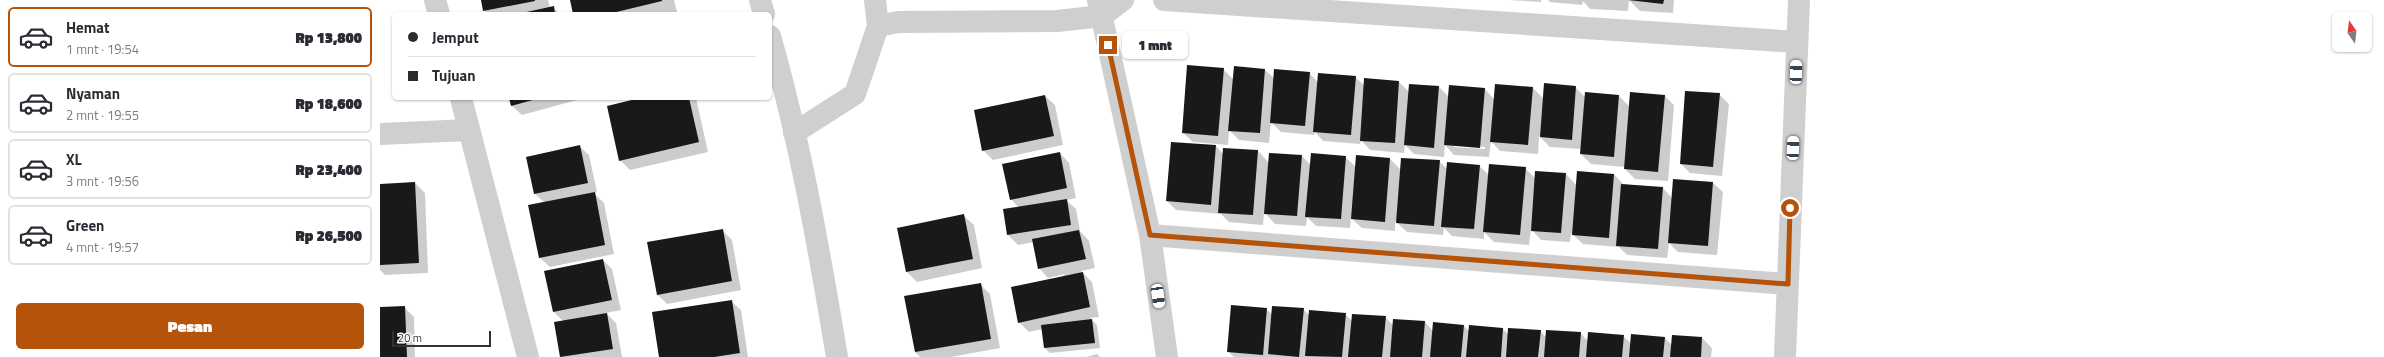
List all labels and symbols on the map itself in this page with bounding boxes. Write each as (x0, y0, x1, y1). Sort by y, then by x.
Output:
north arrow (2332, 12, 2372, 52)
callout: 1 mnt (1122, 31, 1188, 59)
route end (1099, 36, 1117, 54)
car (1790, 60, 1802, 84)
car (1787, 136, 1799, 160)
route start (1781, 199, 1799, 217)
car (1150, 283, 1166, 309)
scale bar (392, 329, 491, 348)

